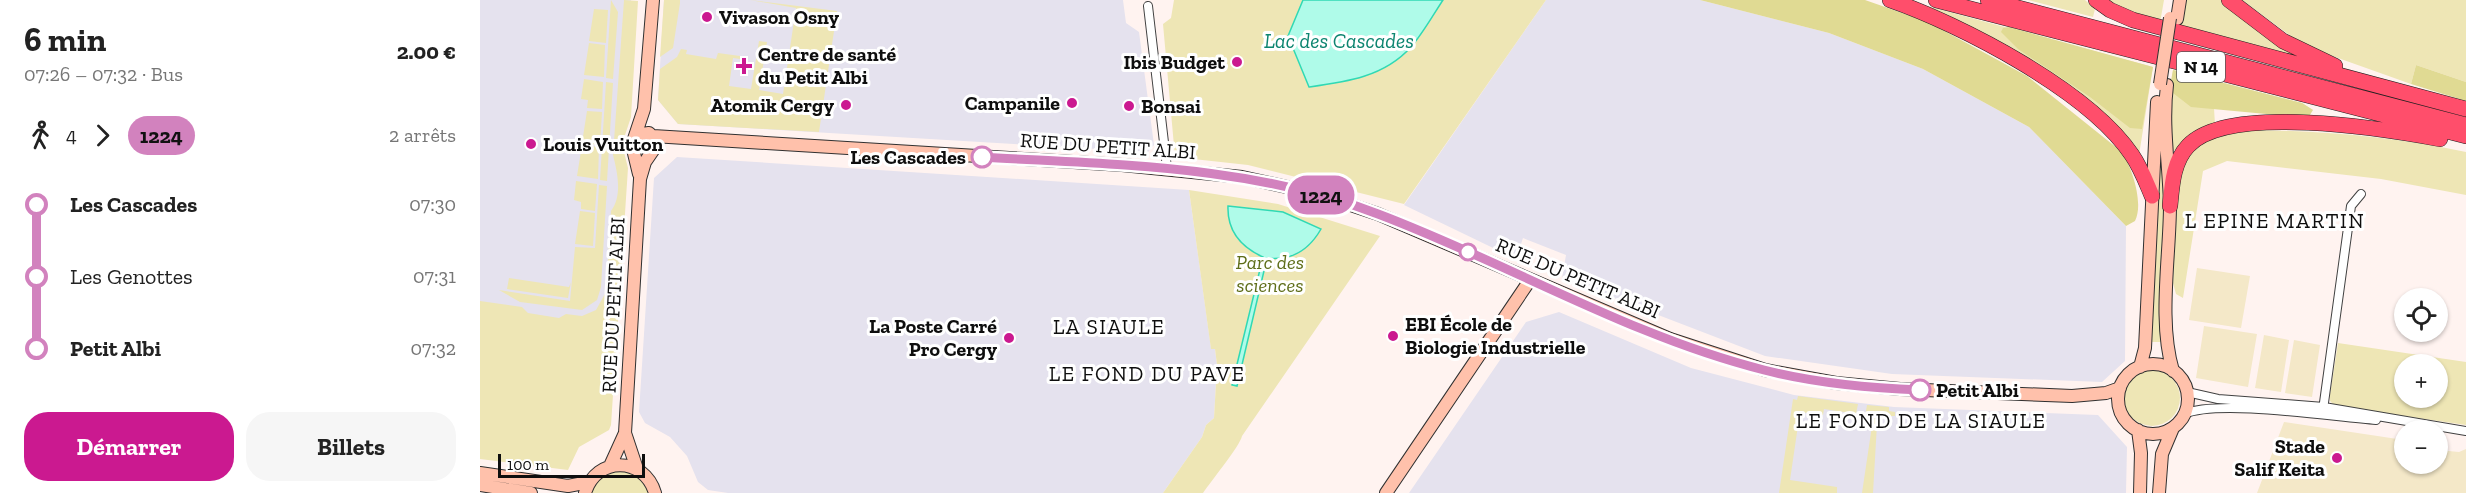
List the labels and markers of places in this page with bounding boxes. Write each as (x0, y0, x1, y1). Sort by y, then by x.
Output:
place label: Vivason Osny (719, 5, 840, 29)
marker: Vivason Osny (700, 10, 714, 24)
place label: Centre de santé du Petit Albi (758, 42, 896, 89)
place label: Ibis Budget (1124, 50, 1226, 74)
marker: Ibis Budget (1230, 55, 1244, 69)
marker: Centre de santé du Petit Albi (735, 57, 753, 75)
place label: Campanile (965, 91, 1060, 115)
place label: Atomik Cergy (710, 93, 834, 117)
place label: Bonsai (1141, 94, 1201, 118)
marker: Campanile (1065, 96, 1079, 110)
marker: Atomik Cergy (839, 98, 853, 112)
marker: Bonsai (1122, 99, 1136, 113)
place label: Louis Vuitton (543, 132, 663, 156)
marker: Louis Vuitton (524, 137, 538, 151)
place label: Les Cascades (850, 145, 966, 169)
marker: Les Cascades (971, 146, 993, 168)
unlabelled marker (1459, 243, 1477, 261)
place label: EBI École de Biologie Industrielle (1405, 312, 1586, 359)
place label: La Poste Carré Pro Cergy (869, 314, 997, 361)
marker: EBI École de Biologie Industrielle (1386, 329, 1400, 343)
marker: La Poste Carré Pro Cergy (1002, 331, 1016, 345)
place label: Petit Albi (1936, 378, 2019, 402)
marker: Petit Albi (1909, 379, 1931, 401)
place label: Stade Salif Keita (2234, 434, 2325, 481)
marker: Stade Salif Keita (2330, 451, 2344, 465)

